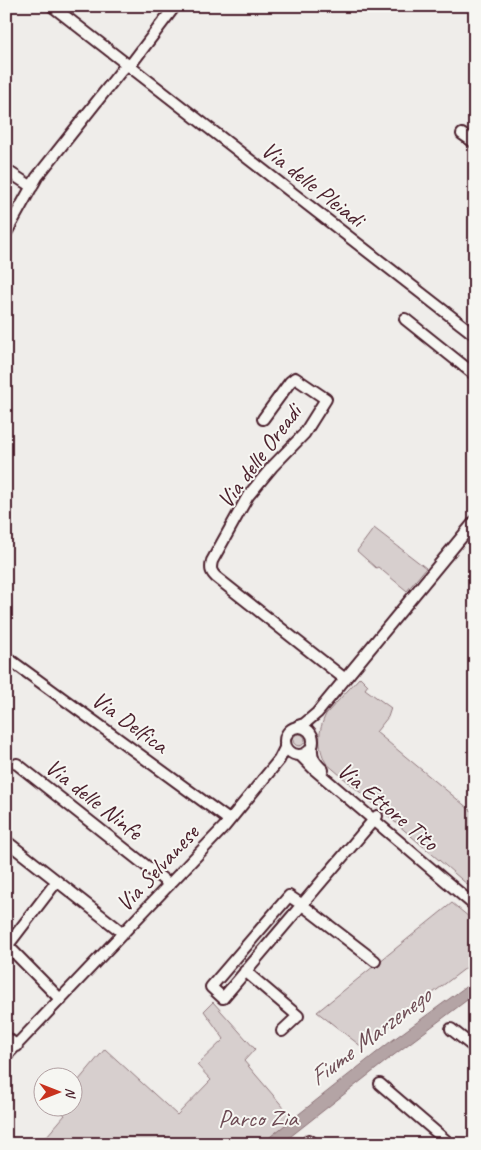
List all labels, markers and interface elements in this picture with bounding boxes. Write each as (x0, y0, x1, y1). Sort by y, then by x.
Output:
street label: Via delle Pleiadi (255, 134, 373, 235)
street label: Via delle Oreadi (210, 396, 309, 514)
street label: Via Delfica (86, 684, 175, 761)
street label: Via delle Ninfe (39, 752, 150, 848)
street label: Via Ettore Tito (331, 755, 446, 858)
street label: Via Selvanese (109, 817, 206, 918)
water label: Fiume Marzenego (302, 979, 440, 1093)
north arrow (32, 1068, 82, 1118)
text: N (62, 1088, 79, 1099)
park label: Parco Zia (218, 1103, 299, 1133)

